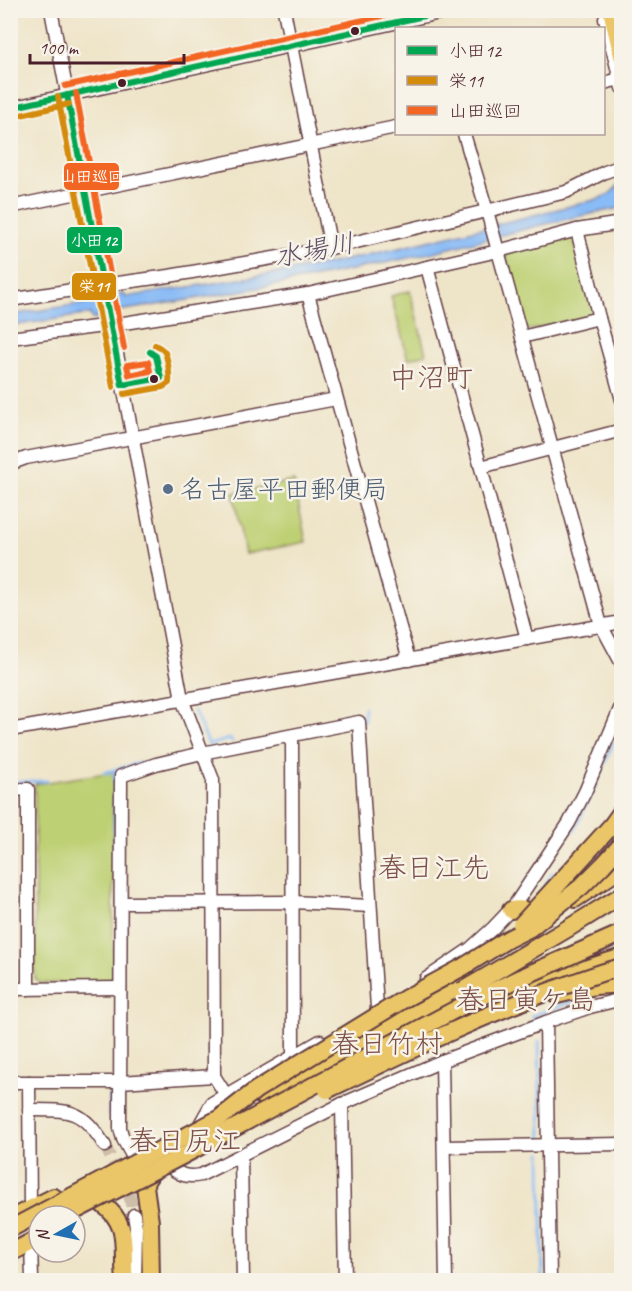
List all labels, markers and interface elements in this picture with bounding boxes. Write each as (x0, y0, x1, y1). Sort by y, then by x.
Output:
unlabelled marker (349, 25, 361, 37)
scale bar (30, 27, 184, 65)
legend (395, 27, 605, 135)
text: 100 m (39, 37, 80, 59)
text: 小田12 (449, 40, 503, 62)
text: 栄11 (449, 70, 484, 92)
unlabelled marker (116, 77, 128, 89)
text: 山田巡回 (449, 100, 521, 122)
line badge: 山田巡回 (63, 162, 120, 191)
text: 山田巡回 (60, 167, 124, 187)
line badge: 小田12 (66, 226, 123, 254)
water label: 水場川 (271, 226, 357, 274)
text: 小田12 (71, 231, 119, 251)
line badge: 栄11 (71, 272, 117, 301)
text: 栄11 (79, 277, 111, 297)
district label: 中沼町 (389, 360, 473, 395)
unlabelled marker (148, 373, 160, 385)
place label: 名古屋平田郵便局 (180, 473, 388, 506)
marker: 名古屋平田郵便局 (161, 482, 175, 496)
district label: 春日江先 (378, 850, 490, 885)
district label: 春日寅ケ島 (456, 982, 596, 1017)
district label: 春日竹村 (331, 1026, 443, 1061)
district label: 春日尻江 (129, 1123, 241, 1158)
north arrow (27, 1204, 87, 1264)
text: N (32, 1227, 54, 1243)

